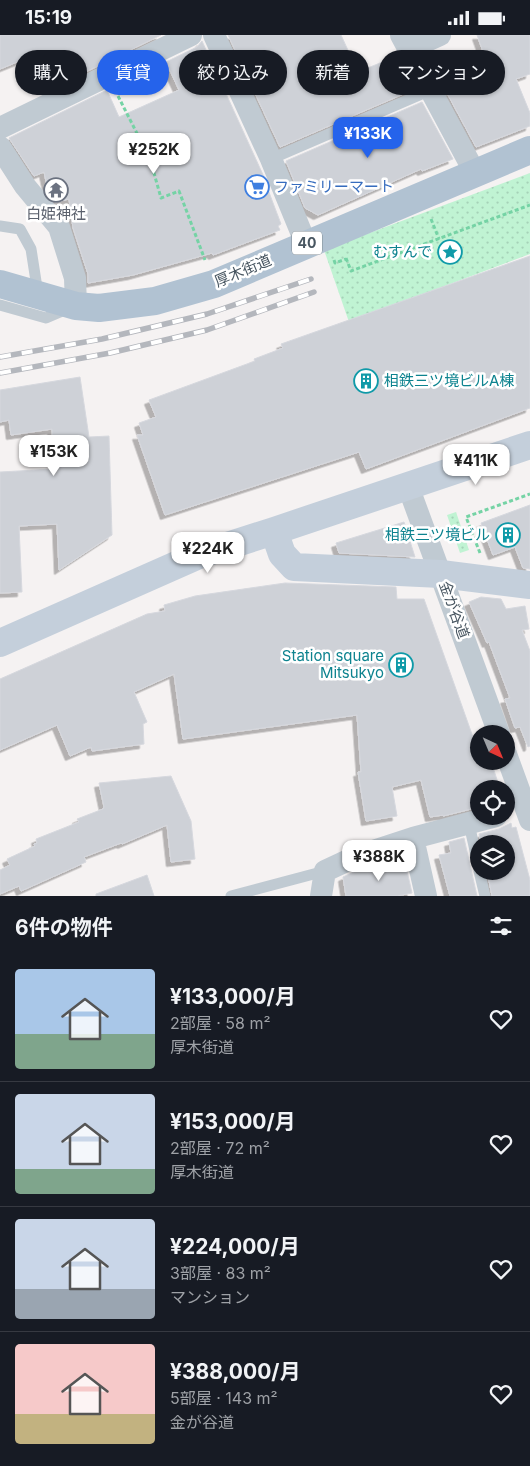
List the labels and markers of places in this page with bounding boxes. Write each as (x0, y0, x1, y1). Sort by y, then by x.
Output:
pin: ¥133K (333, 117, 403, 159)
pin: ¥252K (119, 133, 189, 175)
supermarket icon: ファミリーマート (244, 174, 270, 200)
temple icon: 白姫神社 (43, 177, 69, 203)
place label: ファミリーマート (274, 177, 394, 196)
place label: 白姫神社 (26, 204, 86, 223)
place icon: むすんで (437, 239, 463, 265)
place label: むすんで (373, 242, 432, 261)
building icon: 相鉄三ツ境ビルA棟 (353, 368, 379, 394)
place label: 相鉄三ツ境ビルA棟 (384, 371, 514, 390)
pin: ¥153K (19, 435, 89, 477)
pin: ¥411K (441, 443, 511, 486)
building icon: 相鉄三ツ境ビル (495, 522, 521, 548)
place label: 相鉄三ツ境ビル (385, 525, 490, 544)
pin: ¥224K (173, 531, 243, 574)
place label: Station square Mitsukyo (282, 646, 384, 682)
building icon: Station square Mitsukyo (388, 652, 414, 678)
pin: ¥388K (344, 839, 414, 882)

